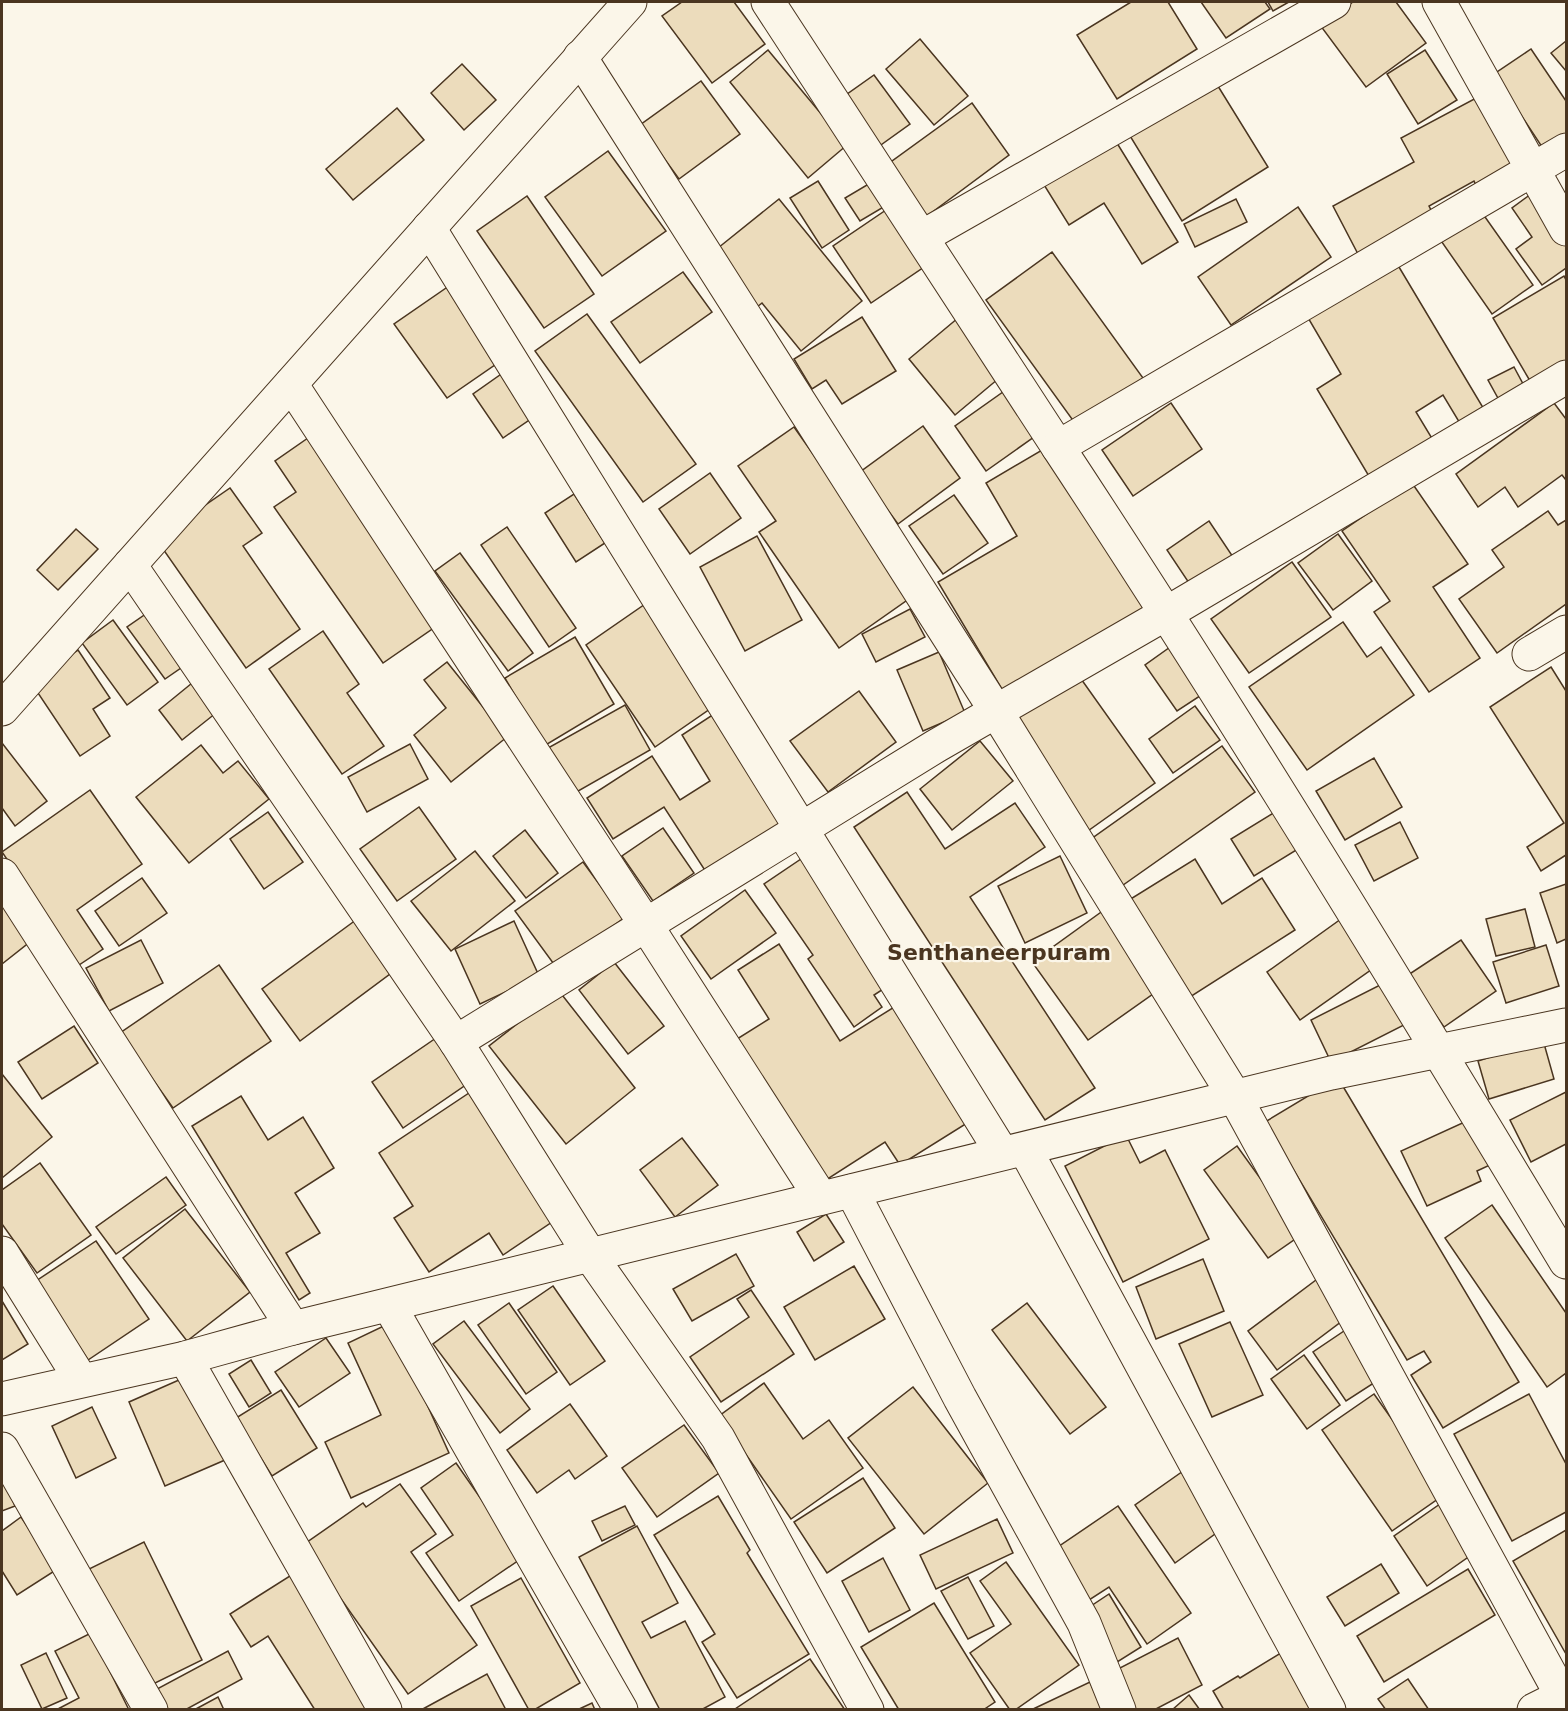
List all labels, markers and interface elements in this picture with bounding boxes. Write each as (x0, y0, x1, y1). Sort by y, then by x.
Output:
district label: Senthaneerpuram (887, 940, 1111, 965)

